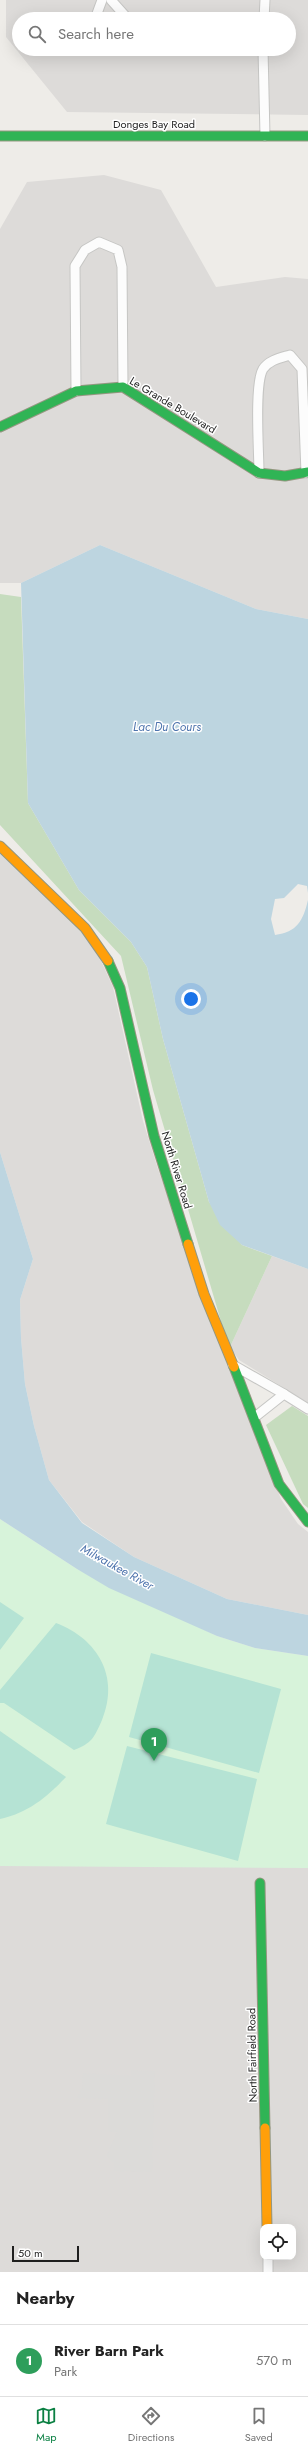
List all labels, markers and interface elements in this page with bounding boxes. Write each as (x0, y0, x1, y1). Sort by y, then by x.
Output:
search box (12, 12, 296, 56)
icon: search (26, 23, 48, 45)
text: Search here (58, 23, 134, 45)
street label: Donges Bay Road (113, 116, 195, 132)
street label: Le Grande Boulevard (127, 373, 219, 437)
water label: Lac Du Cours (133, 718, 201, 736)
your location (181, 989, 201, 1009)
street label: North River Road (158, 1129, 196, 1211)
water label: Milwaukee River (77, 1540, 158, 1595)
pin: 1 (141, 1728, 167, 1761)
street label: North Fairfield Road (243, 2008, 261, 2102)
map controls (260, 2224, 296, 2260)
button: locate (260, 2224, 296, 2260)
scale bar (12, 2244, 79, 2263)
text: 50 m (18, 2245, 43, 2261)
text: Nearby (16, 2286, 74, 2310)
text: River Barn Park (54, 2340, 164, 2362)
text: 1 (26, 2351, 32, 2370)
text: 570 m (256, 2351, 292, 2370)
text: Park (54, 2362, 77, 2381)
tab: Map (35, 2405, 57, 2445)
tab: Directions (128, 2405, 174, 2445)
tab: Saved (245, 2405, 273, 2445)

